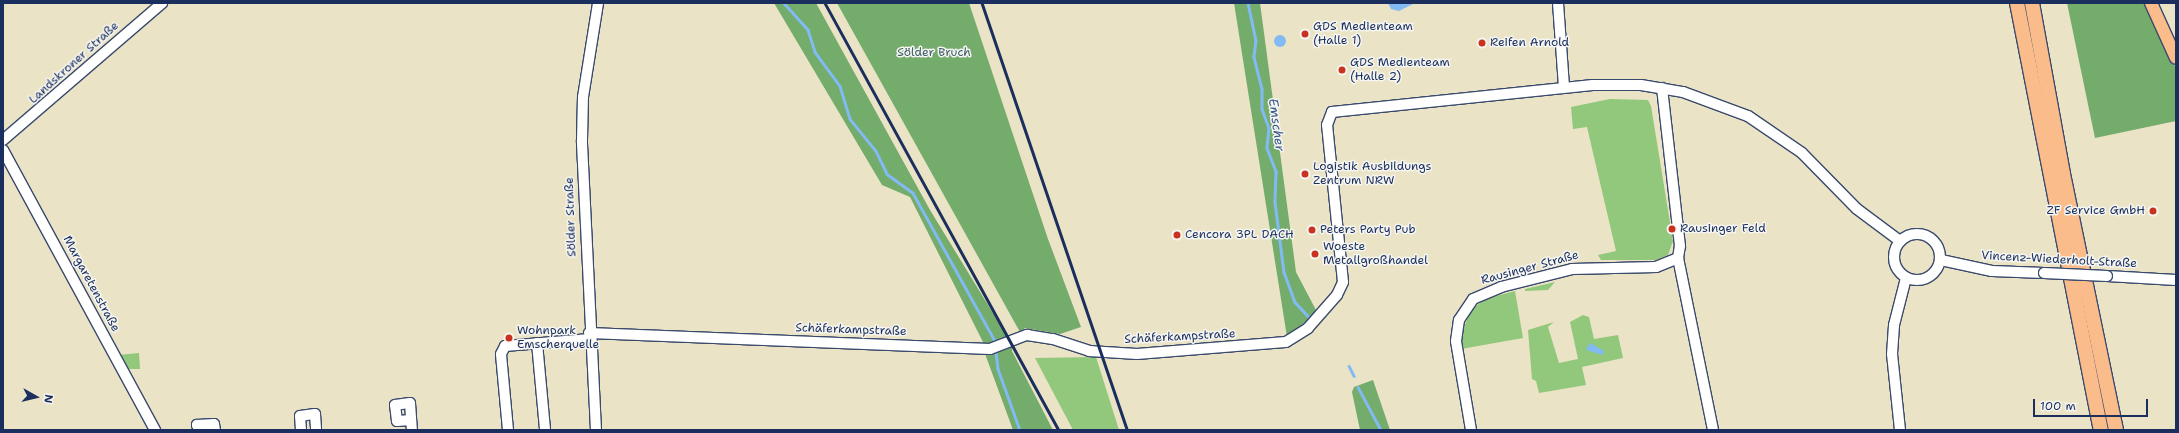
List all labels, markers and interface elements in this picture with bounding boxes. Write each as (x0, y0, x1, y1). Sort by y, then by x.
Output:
street label: Landskroner Straße (26, 19, 122, 107)
place label: GDS Medienteam (Halle 1) (1313, 20, 1413, 48)
marker: GDS Medienteam (Halle 1) (1300, 29, 1310, 39)
place label: Reifen Arnold (1490, 36, 1569, 50)
marker: Reifen Arnold (1477, 38, 1487, 48)
park label: Sölder Bruch (897, 46, 971, 60)
place label: GDS Medienteam (Halle 2) (1350, 56, 1450, 84)
marker: GDS Medienteam (Halle 2) (1337, 65, 1347, 75)
water label: Emscher (1265, 98, 1287, 152)
place label: Logistik Ausbildungs Zentrum NRW (1313, 160, 1432, 188)
marker: Logistik Ausbildungs Zentrum NRW (1300, 169, 1310, 179)
street label: Sölder Straße (562, 177, 580, 257)
place label: ZF Service GmbH (2047, 204, 2145, 218)
marker: ZF Service GmbH (2148, 206, 2158, 216)
place label: Rausinger Feld (1680, 222, 1766, 236)
place label: Peters Party Pub (1320, 223, 1415, 237)
marker: Rausinger Feld (1667, 224, 1677, 234)
marker: Peters Party Pub (1307, 225, 1317, 235)
place label: Cencora 3PL DACH (1185, 228, 1294, 242)
marker: Cencora 3PL DACH (1172, 230, 1182, 240)
street label: Margaretenstraße (60, 233, 122, 335)
place label: Woeste Metallgroßhandel (1323, 240, 1428, 268)
street label: Rausinger Straße (1480, 248, 1580, 288)
marker: Woeste Metallgroßhandel (1310, 249, 1320, 259)
street label: Vincenz-Wiederholt-Straße (1981, 249, 2137, 271)
street label: Schäferkampstraße (795, 321, 907, 339)
place label: Wohnpark Emscherquelle (517, 324, 599, 352)
street label: Schäferkampstraße (1124, 327, 1236, 347)
marker: Wohnpark Emscherquelle (504, 333, 514, 343)
north arrow (16, 377, 56, 417)
scale bar (2035, 391, 2150, 417)
text: N (40, 393, 56, 404)
text: 100 m (2040, 398, 2076, 414)

